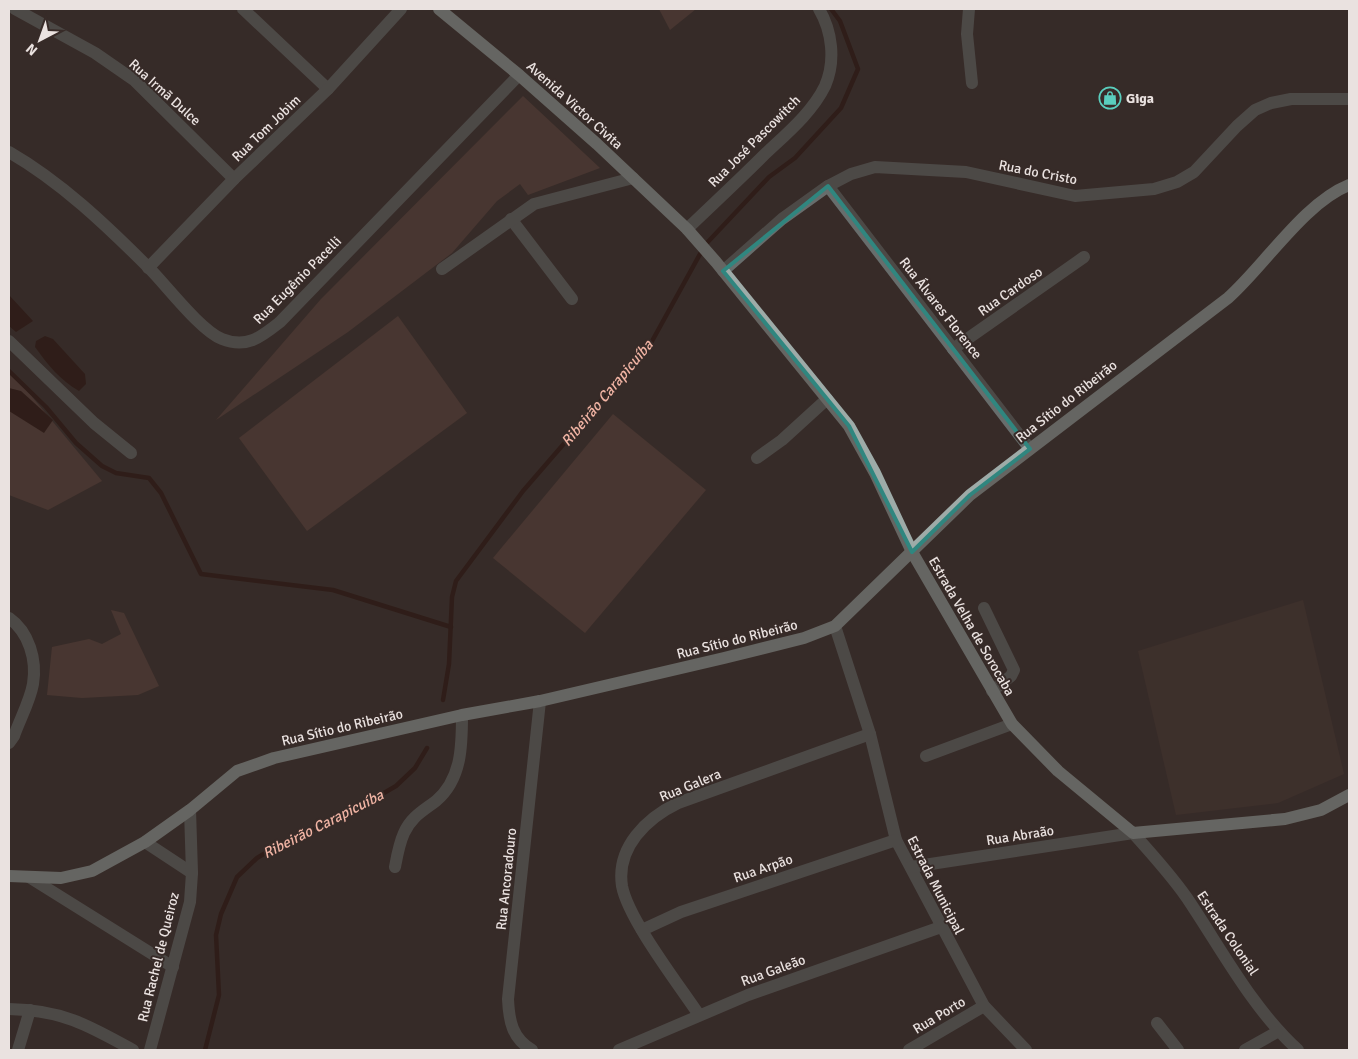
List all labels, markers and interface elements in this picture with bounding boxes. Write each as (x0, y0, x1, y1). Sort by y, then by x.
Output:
north arrow (15, 15, 65, 65)
text: N (23, 40, 41, 59)
street label: Rua Irmã Dulce (125, 56, 204, 129)
street label: Avenida Victor Civita (523, 58, 626, 153)
shop icon: Giga (1098, 86, 1122, 110)
place label: Giga (1126, 90, 1154, 107)
street label: Rua Tom Jobim (228, 91, 304, 165)
street label: Rua José Pascowitch (705, 92, 804, 191)
street label: Rua do Cristo (997, 157, 1079, 188)
street label: Rua Eugênio Pacelli (250, 233, 345, 328)
street label: Rua Álvares Florence (896, 254, 986, 363)
street label: Rua Cardoso (975, 263, 1046, 320)
water label: Ribeirão Carapicuíba (557, 336, 657, 450)
street label: Rua Sítio do Ribeirão (1012, 356, 1120, 446)
street label: Estrada Velha de Sorocaba (925, 554, 1018, 699)
street label: Rua Sítio do Ribeirão (675, 616, 799, 663)
street label: Rua Sítio do Ribeirão (280, 705, 405, 750)
street label: Rua Galera (657, 765, 724, 806)
water label: Ribeirão Carapicuíba (260, 786, 387, 862)
street label: Rua Abraão (985, 822, 1055, 849)
street label: Rua Ancoradouro (493, 827, 520, 931)
street label: Estrada Municipal (903, 833, 968, 937)
street label: Rua Arpão (731, 850, 795, 887)
street label: Estrada Colonial (1193, 888, 1262, 979)
street label: Rua Rachel de Queiroz (134, 891, 183, 1024)
street label: Rua Galeão (739, 951, 808, 990)
street label: Rua Porto (910, 993, 969, 1038)

